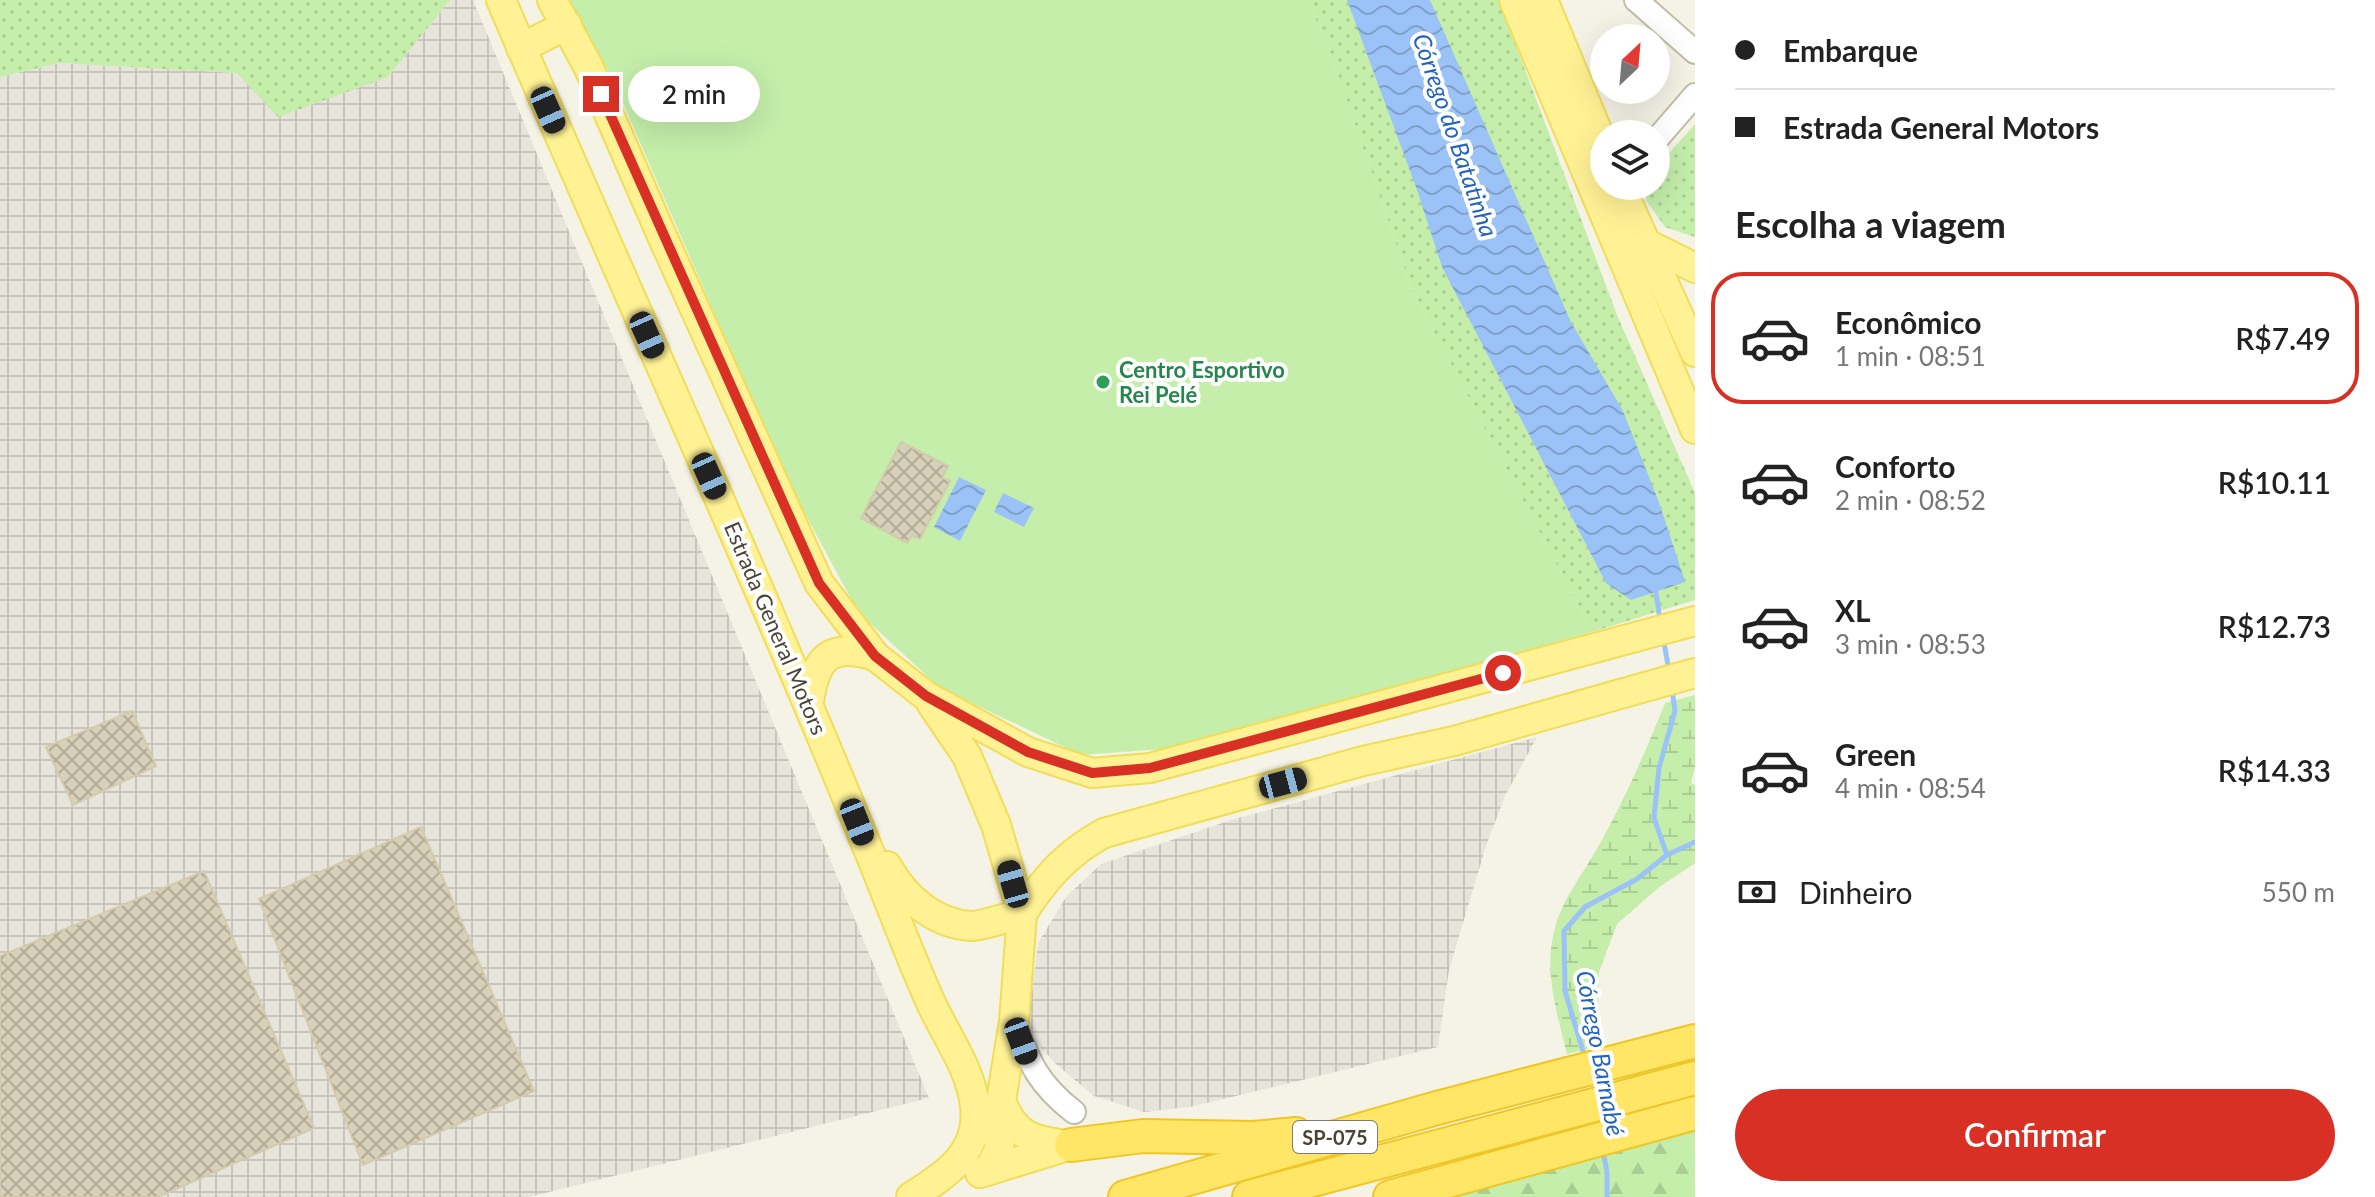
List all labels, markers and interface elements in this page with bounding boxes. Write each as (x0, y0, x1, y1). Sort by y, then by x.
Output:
north arrow (1590, 24, 1670, 104)
map controls (1590, 24, 1670, 200)
water label: Córrego do Batatinha (1408, 29, 1504, 241)
text: Embarque (1783, 32, 1918, 68)
callout: 2 min (629, 66, 761, 122)
route end (583, 76, 619, 112)
text: 2 min (662, 78, 726, 110)
car (527, 83, 569, 137)
text: Estrada General Motors (1783, 109, 2099, 145)
button: layers (1590, 120, 1670, 200)
text: Escolha a viagem (1735, 202, 2006, 246)
icon: car (1739, 302, 1811, 374)
text: Econômico (1835, 304, 1981, 340)
car (626, 308, 668, 362)
text: R$7.49 (2235, 320, 2331, 356)
text: 1 min · 08:51 (1835, 340, 1986, 372)
place label: Centro Esportivo Rei Pelé (1119, 356, 1285, 408)
marker: Centro Esportivo Rei Pelé (1094, 373, 1112, 391)
icon: car (1739, 446, 1811, 518)
text: Conforto (1835, 448, 1955, 484)
car (688, 449, 730, 503)
text: R$10.11 (2218, 464, 2331, 500)
text: 2 min · 08:52 (1835, 484, 1986, 516)
street label: Estrada General Motors (719, 517, 833, 739)
icon: car (1739, 590, 1811, 662)
text: XL (1835, 592, 1871, 628)
text: R$12.73 (2218, 608, 2331, 644)
text: 3 min · 08:53 (1835, 628, 1986, 660)
route start (1485, 655, 1521, 691)
icon: car (1739, 734, 1811, 806)
text: Green (1835, 736, 1916, 772)
text: R$14.33 (2218, 752, 2331, 788)
car (1257, 765, 1309, 801)
text: 4 min · 08:54 (1835, 772, 1986, 804)
car (837, 795, 877, 849)
car (995, 858, 1031, 910)
icon: cash (1735, 870, 1779, 914)
text: Dinheiro (1799, 874, 1913, 910)
text: 550 m (2262, 876, 2335, 908)
water label: Córrego Barnabé (1571, 968, 1631, 1138)
car (1002, 1014, 1040, 1068)
button: Confirmar (1735, 1089, 2335, 1181)
road number: SP-075 (1293, 1121, 1377, 1153)

